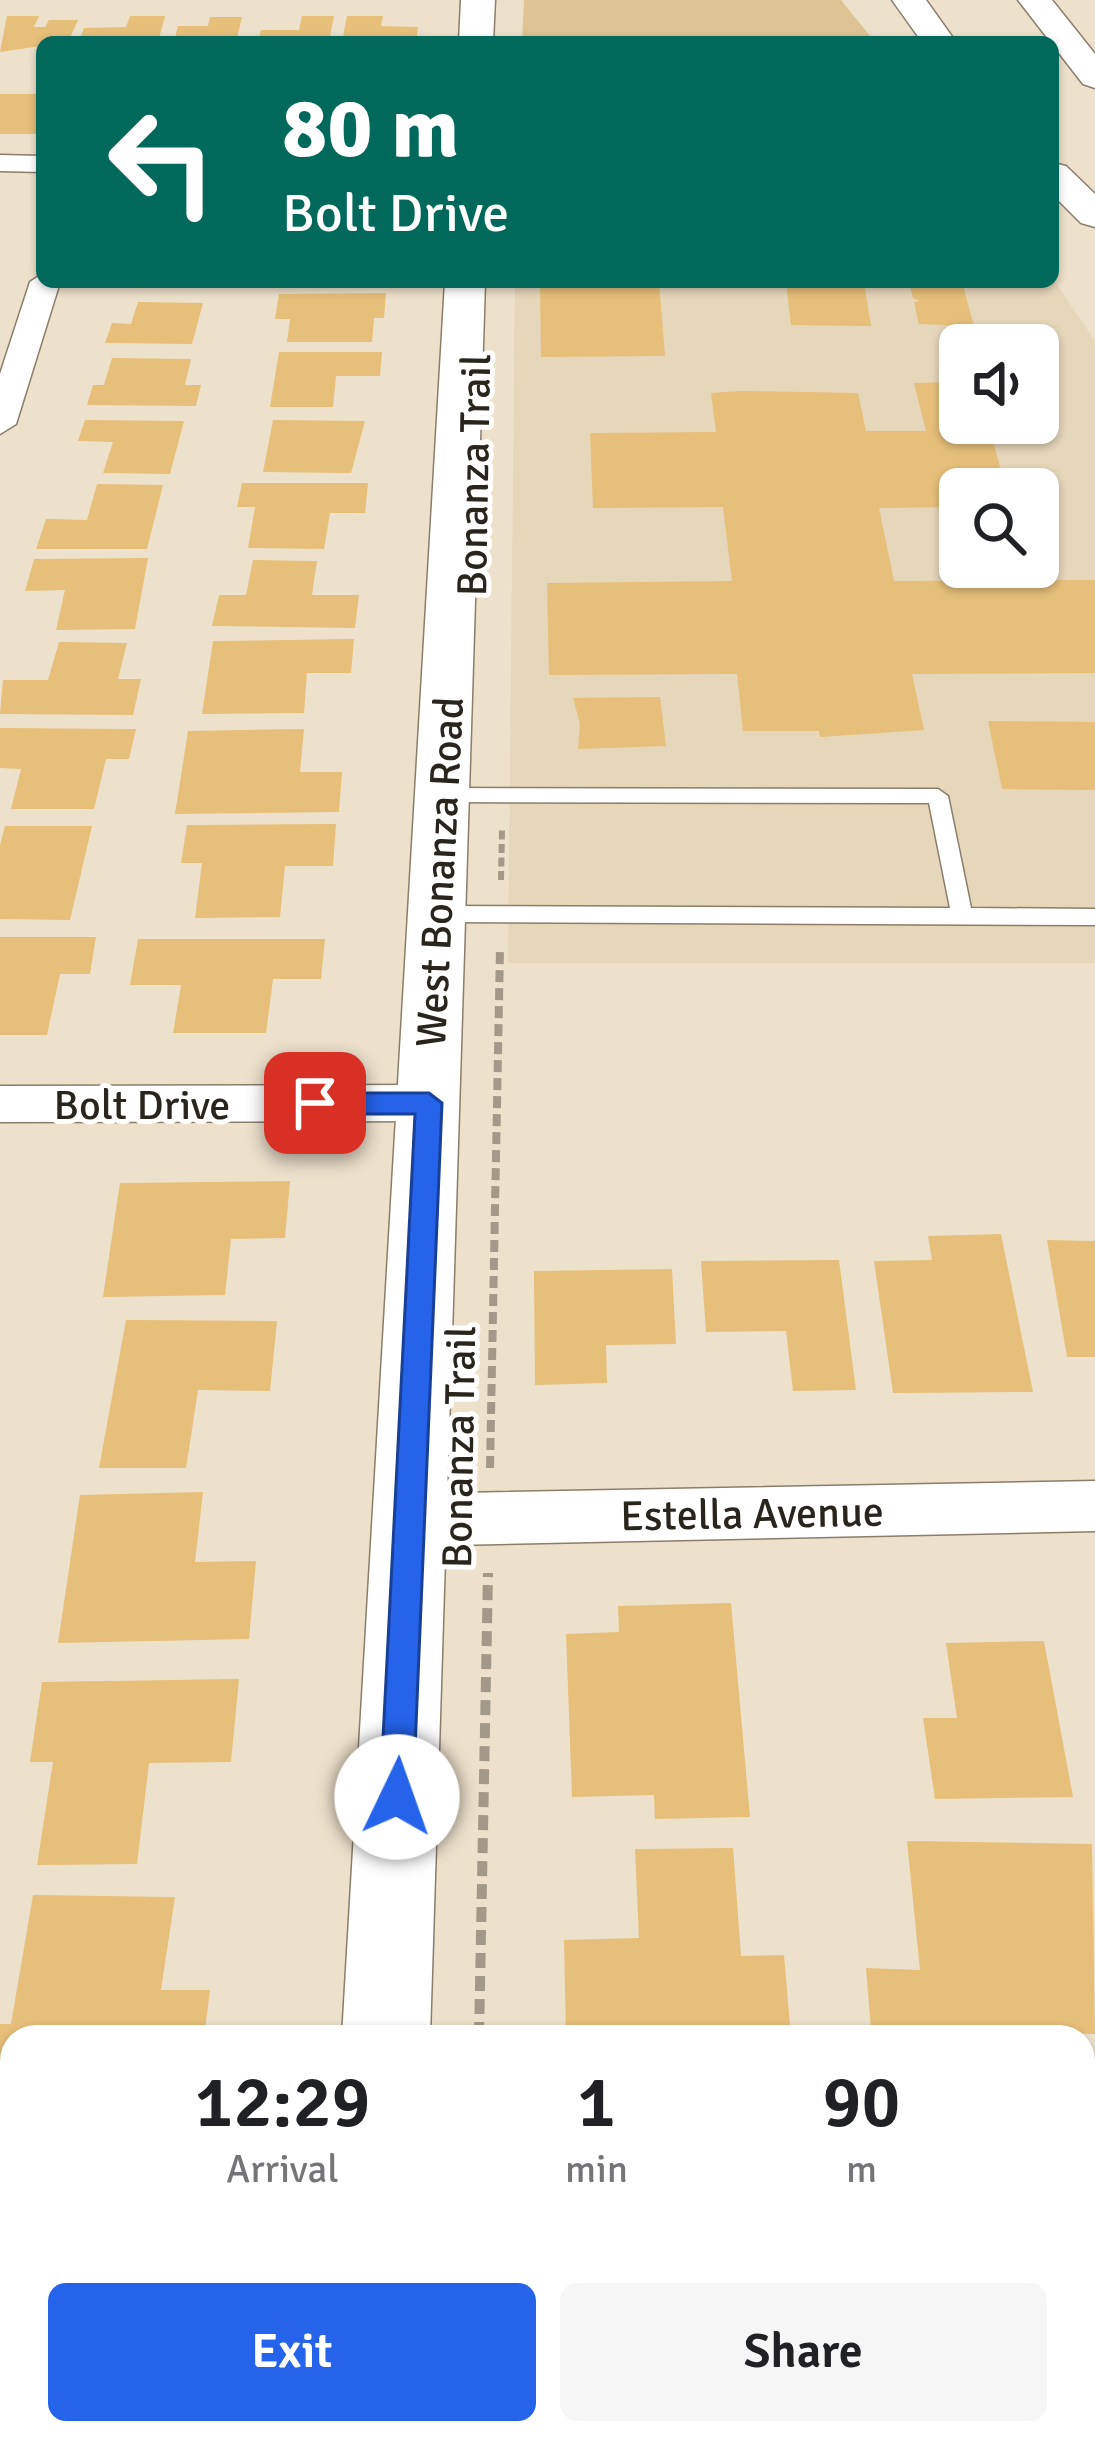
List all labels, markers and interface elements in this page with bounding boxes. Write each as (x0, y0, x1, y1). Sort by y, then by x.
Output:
text: 80 m (282, 77, 459, 181)
icon: left (84, 84, 240, 240)
text: Bolt Drive (282, 180, 509, 247)
map controls (939, 324, 1059, 588)
button: sound (939, 324, 1059, 444)
street label: Bonanza Trail (447, 353, 502, 597)
button: search (939, 468, 1059, 588)
street label: West Bonanza Road (406, 696, 475, 1049)
pin (264, 1052, 366, 1154)
icon: arrive (282, 1070, 348, 1136)
street label: Bolt Drive (54, 1080, 230, 1131)
street label: Bonanza Trail (432, 1325, 487, 1569)
street label: Estella Avenue (620, 1487, 884, 1542)
position arrow (334, 1734, 460, 1860)
text: 12:29 (195, 2058, 370, 2147)
text: 1 (577, 2058, 616, 2147)
text: 90 (823, 2058, 900, 2147)
text: Arrival (226, 2145, 339, 2193)
text: min (565, 2145, 628, 2193)
text: m (846, 2145, 877, 2193)
button: Exit (48, 2283, 536, 2421)
button: Share (560, 2283, 1047, 2421)

